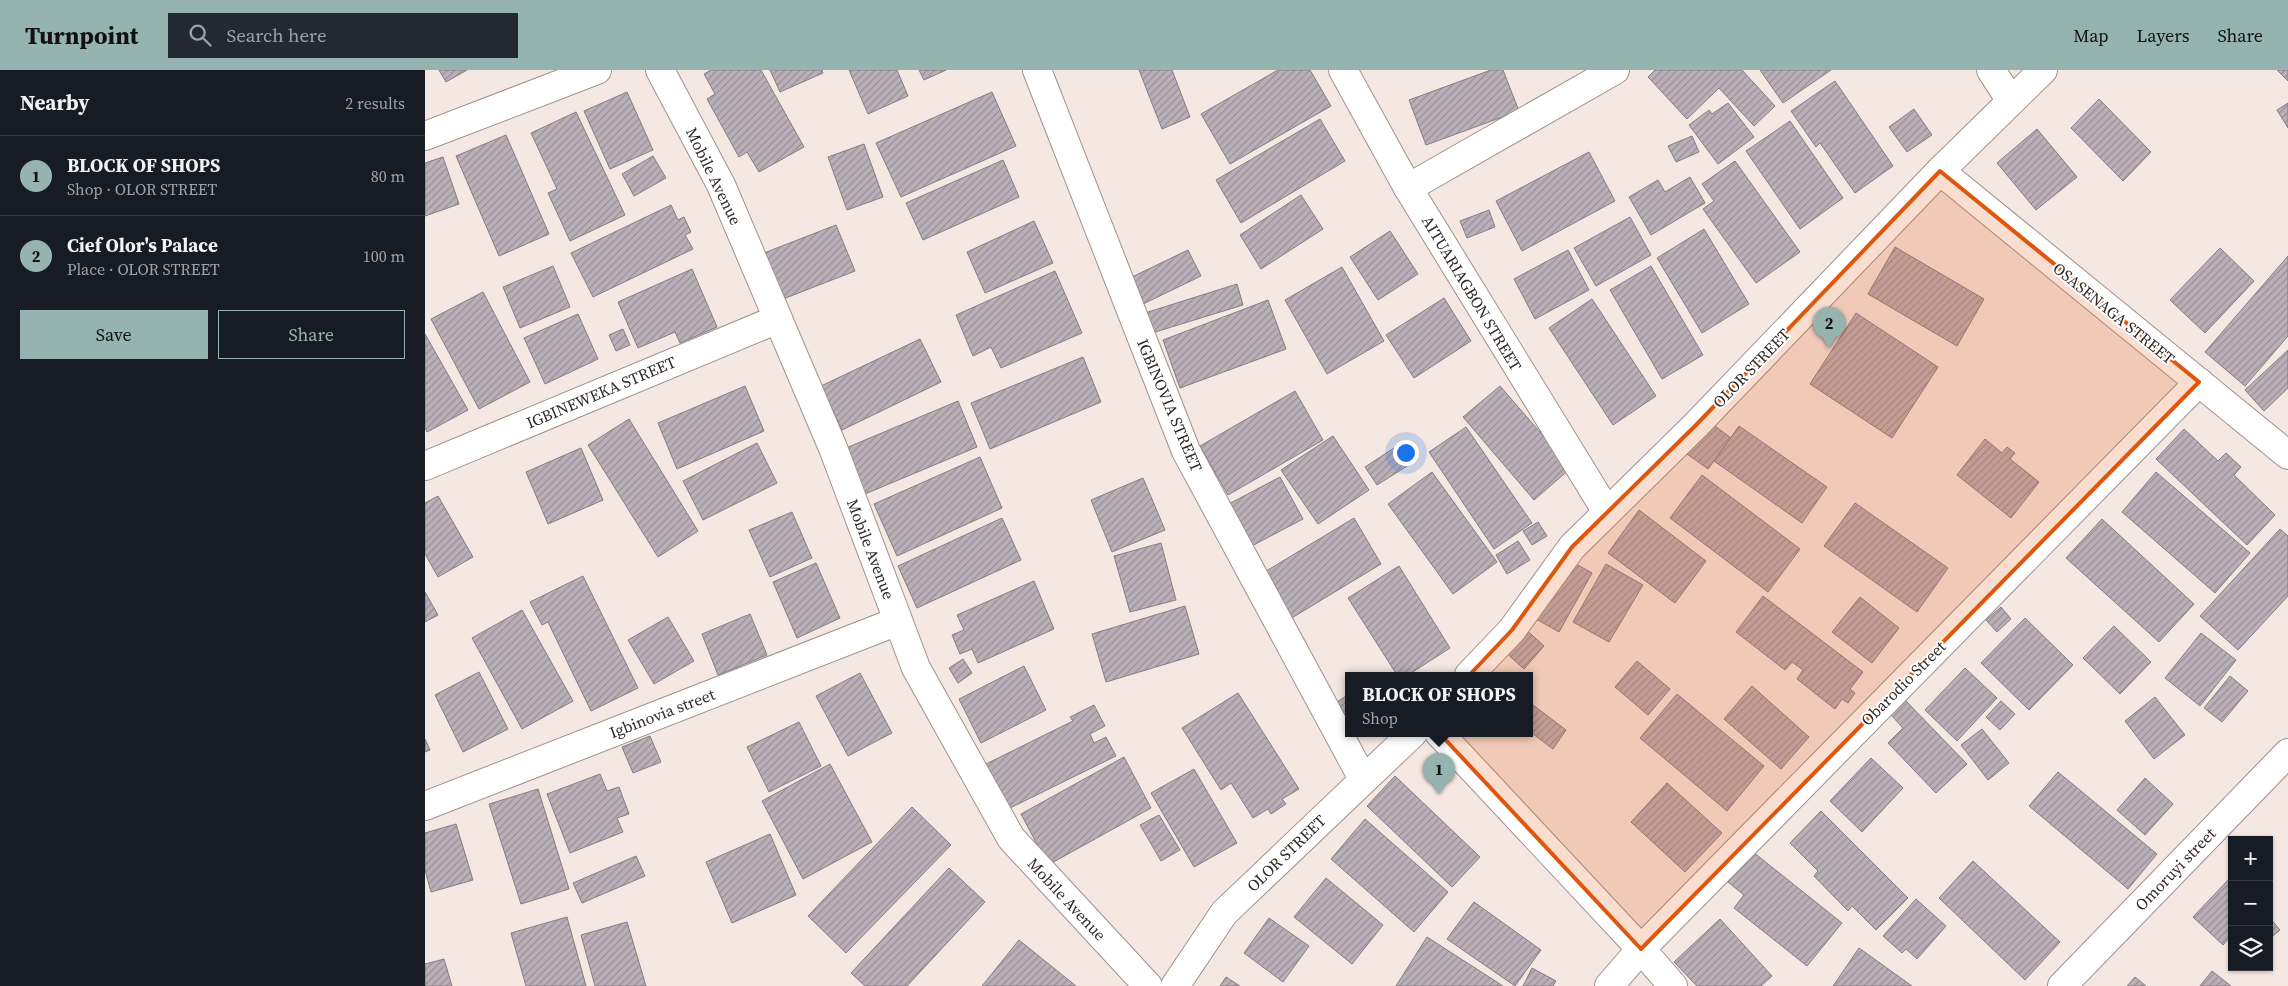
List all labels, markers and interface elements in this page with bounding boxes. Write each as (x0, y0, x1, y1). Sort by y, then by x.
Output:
search box (168, 13, 518, 58)
text: Turnpoint (25, 19, 138, 52)
icon: search (186, 21, 214, 49)
text: Search here (226, 22, 327, 48)
text: Map (2073, 23, 2108, 48)
text: Layers (2136, 23, 2189, 48)
text: Share (2217, 23, 2263, 48)
text: Nearby (20, 88, 90, 117)
text: 2 results (345, 92, 405, 114)
street label: Mobile Avenue (681, 124, 747, 228)
text: BLOCK OF SHOPS (67, 152, 220, 178)
text: 1 (32, 165, 40, 187)
text: 80 m (371, 165, 405, 187)
text: Shop · OLOR STREET (67, 178, 217, 200)
street label: AITUARIAGBON STREET (1417, 211, 1527, 375)
text: Cief Olor's Palace (67, 232, 218, 258)
text: 2 (32, 245, 40, 267)
text: 100 m (363, 245, 405, 267)
street label: OSASENAGA STREET (2048, 257, 2180, 369)
text: Place · OLOR STREET (67, 258, 220, 280)
pin: 2 (1813, 307, 1845, 348)
button: Save (20, 310, 208, 359)
button: Share (218, 310, 405, 359)
street label: OLOR STREET (1708, 323, 1795, 412)
street label: IGBINOVIA STREET (1132, 335, 1208, 475)
street label: IGBINEWEKA STREET (523, 350, 679, 433)
your location (1393, 440, 1419, 466)
street label: Mobile Avenue (842, 496, 900, 602)
street label: Obarodio Street (1856, 635, 1951, 730)
popup (1345, 672, 1533, 737)
text: BLOCK OF SHOPS (1362, 681, 1516, 707)
street label: Igbinovia street (606, 683, 719, 743)
text: Shop (1362, 707, 1398, 729)
pin: 1 (1423, 753, 1455, 794)
street label: OLOR STREET (1242, 809, 1331, 896)
street label: Omoruyi street (2130, 822, 2221, 915)
map controls (2228, 836, 2273, 971)
button: + (2228, 836, 2273, 881)
street label: Mobile Avenue (1023, 853, 1111, 945)
button: − (2228, 881, 2273, 926)
button: layers (2228, 926, 2273, 971)

